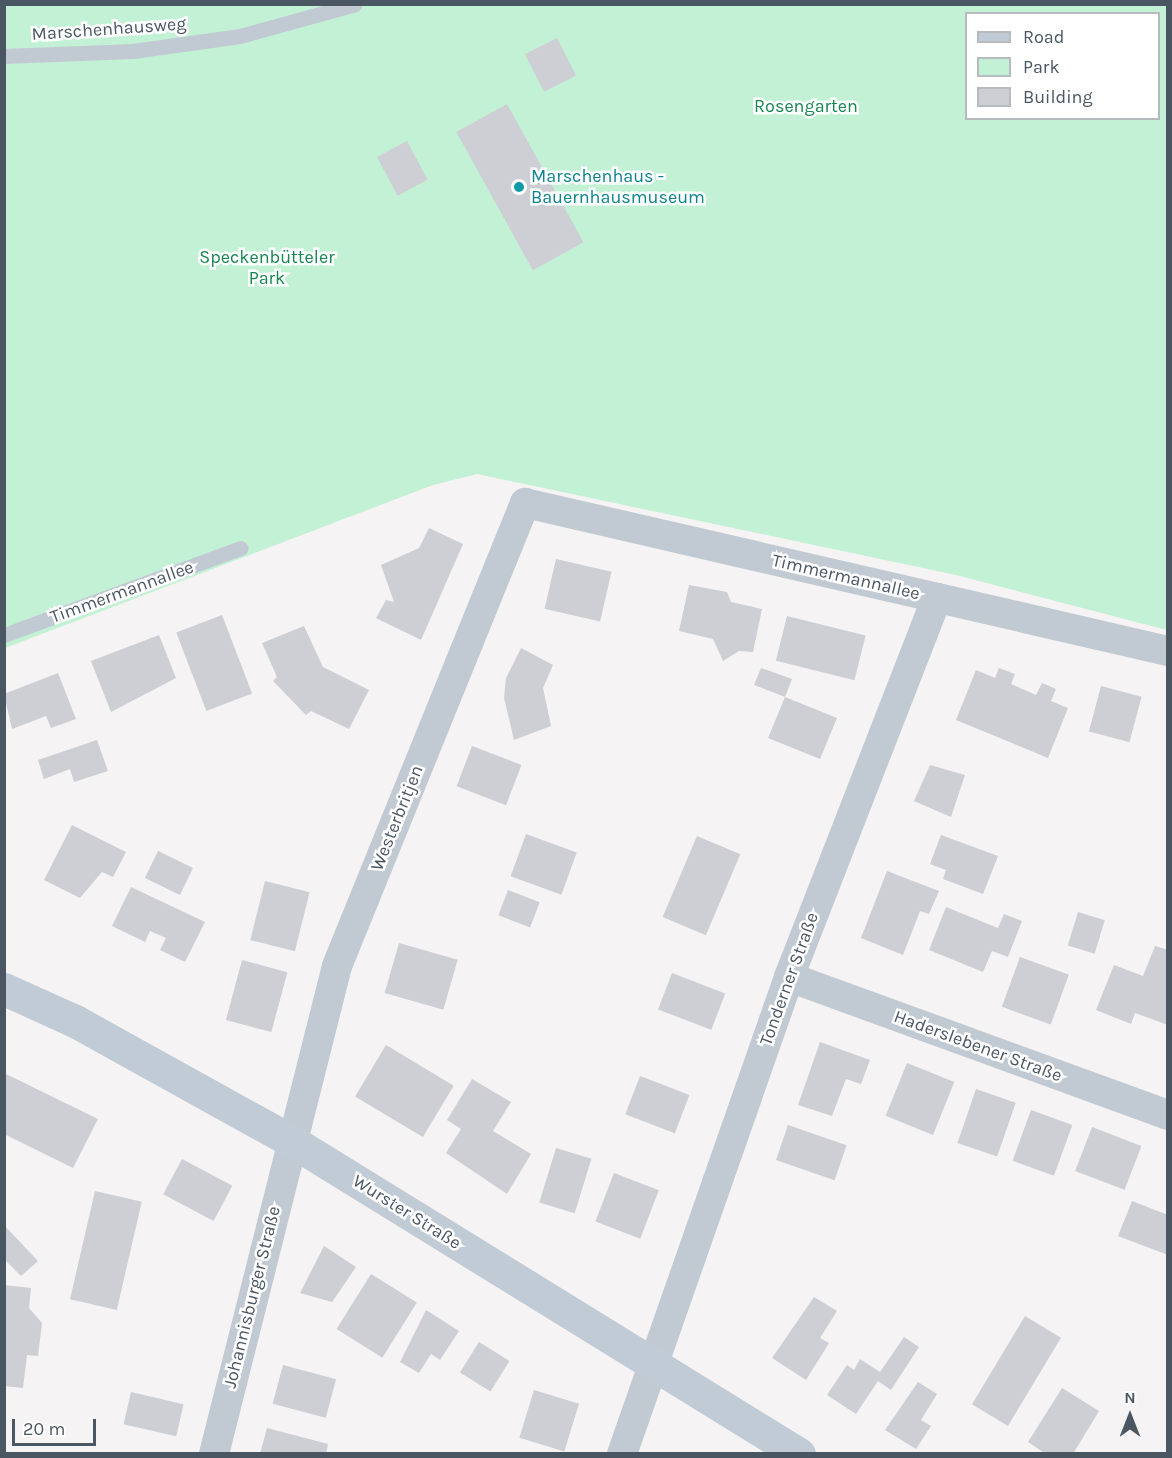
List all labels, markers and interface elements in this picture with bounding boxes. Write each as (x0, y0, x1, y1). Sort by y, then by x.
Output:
legend (965, 12, 1160, 120)
street label: Marschenhausweg (31, 13, 187, 45)
text: Road (1023, 26, 1064, 48)
text: Park (1023, 56, 1060, 78)
text: Building (1023, 86, 1093, 108)
park label: Rosengarten (754, 95, 858, 117)
place label: Marschenhaus - Bauernhausmuseum (531, 166, 705, 208)
marker: Marschenhaus - Bauernhausmuseum (512, 180, 526, 194)
park label: Speckenbütteler Park (199, 247, 335, 290)
street label: Timmermannallee (770, 550, 922, 604)
street label: Timmermannallee (47, 556, 197, 628)
street label: Westerbritjen (366, 762, 428, 874)
street label: Tonderner Straße (755, 910, 823, 1048)
street label: Haderslebener Straße (891, 1006, 1065, 1086)
street label: Wurster Straße (349, 1170, 465, 1254)
street label: Johannisburger Straße (219, 1204, 285, 1390)
north arrow (1100, 1386, 1160, 1446)
text: N (1124, 1388, 1136, 1407)
scale bar (15, 1407, 99, 1445)
text: 20 m (23, 1418, 65, 1440)

